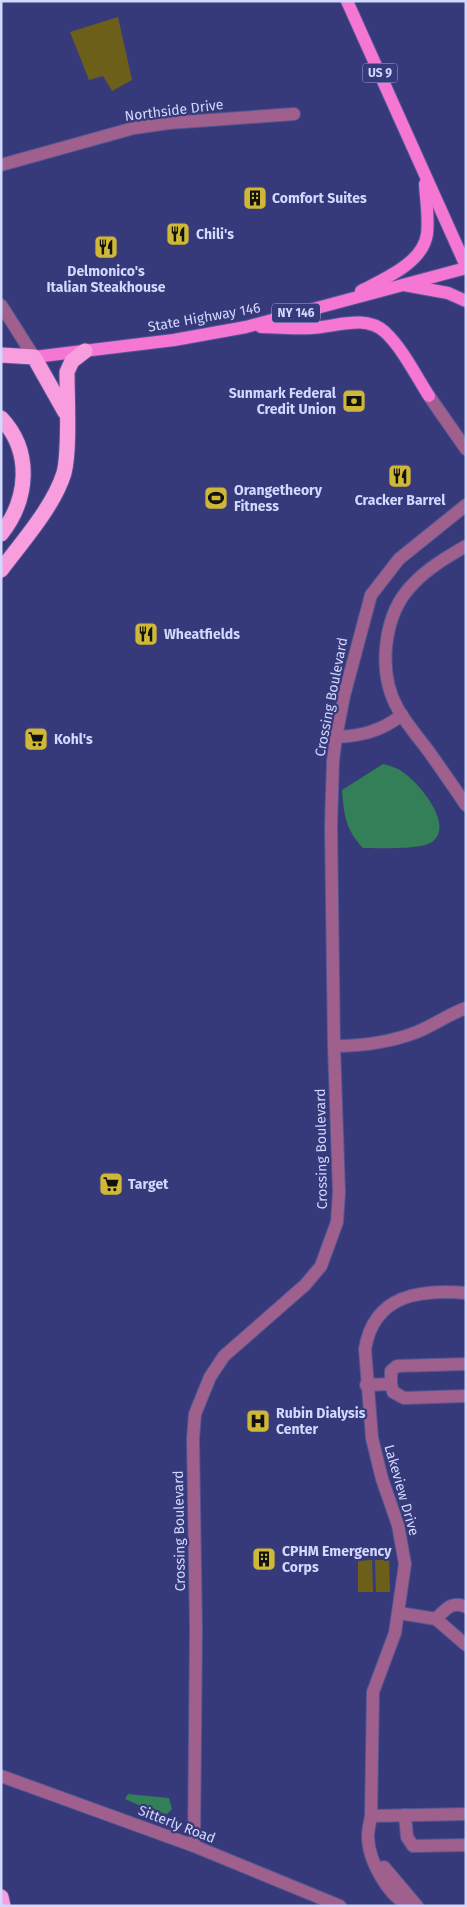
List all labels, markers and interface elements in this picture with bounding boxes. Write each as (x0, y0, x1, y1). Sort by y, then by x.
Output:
road number: US 9 (362, 64, 398, 82)
street label: Northside Drive (124, 96, 224, 125)
building icon: Comfort Suites (242, 185, 268, 211)
place label: Comfort Suites (272, 190, 367, 207)
restaurant icon: Chili's (165, 221, 191, 247)
place label: Chili's (196, 226, 234, 243)
restaurant icon: Delmonico's Italian Steakhouse (93, 234, 119, 260)
place label: Delmonico's Italian Steakhouse (47, 263, 166, 296)
street label: State Highway 146 (146, 299, 262, 336)
road number: NY 146 (272, 304, 320, 322)
place label: Sunmark Federal Credit Union (229, 385, 337, 418)
bank icon: Sunmark Federal Credit Union (341, 388, 367, 414)
restaurant icon: Cracker Barrel (387, 463, 413, 489)
place label: Orangetheory Fitness (234, 482, 323, 515)
sports icon: Orangetheory Fitness (203, 485, 229, 511)
place label: Cracker Barrel (355, 492, 446, 509)
restaurant icon: Wheatfields (133, 621, 159, 647)
place label: Wheatfields (164, 626, 240, 643)
street label: Crossing Boulevard (312, 636, 351, 758)
supermarket icon: Kohl's (23, 726, 49, 752)
place label: Kohl's (54, 731, 93, 748)
street label: Crossing Boulevard (312, 1088, 331, 1210)
supermarket icon: Target (98, 1171, 124, 1197)
place label: Target (128, 1176, 169, 1193)
place label: Rubin Dialysis Center (276, 1405, 366, 1438)
hospital icon: Rubin Dialysis Center (245, 1408, 271, 1434)
street label: Lakeview Drive (380, 1443, 423, 1538)
street label: Crossing Boulevard (170, 1470, 189, 1592)
place label: CPHM Emergency Corps (282, 1543, 392, 1576)
building icon: CPHM Emergency Corps (251, 1546, 277, 1572)
street label: Sitterly Road (136, 1802, 218, 1847)

